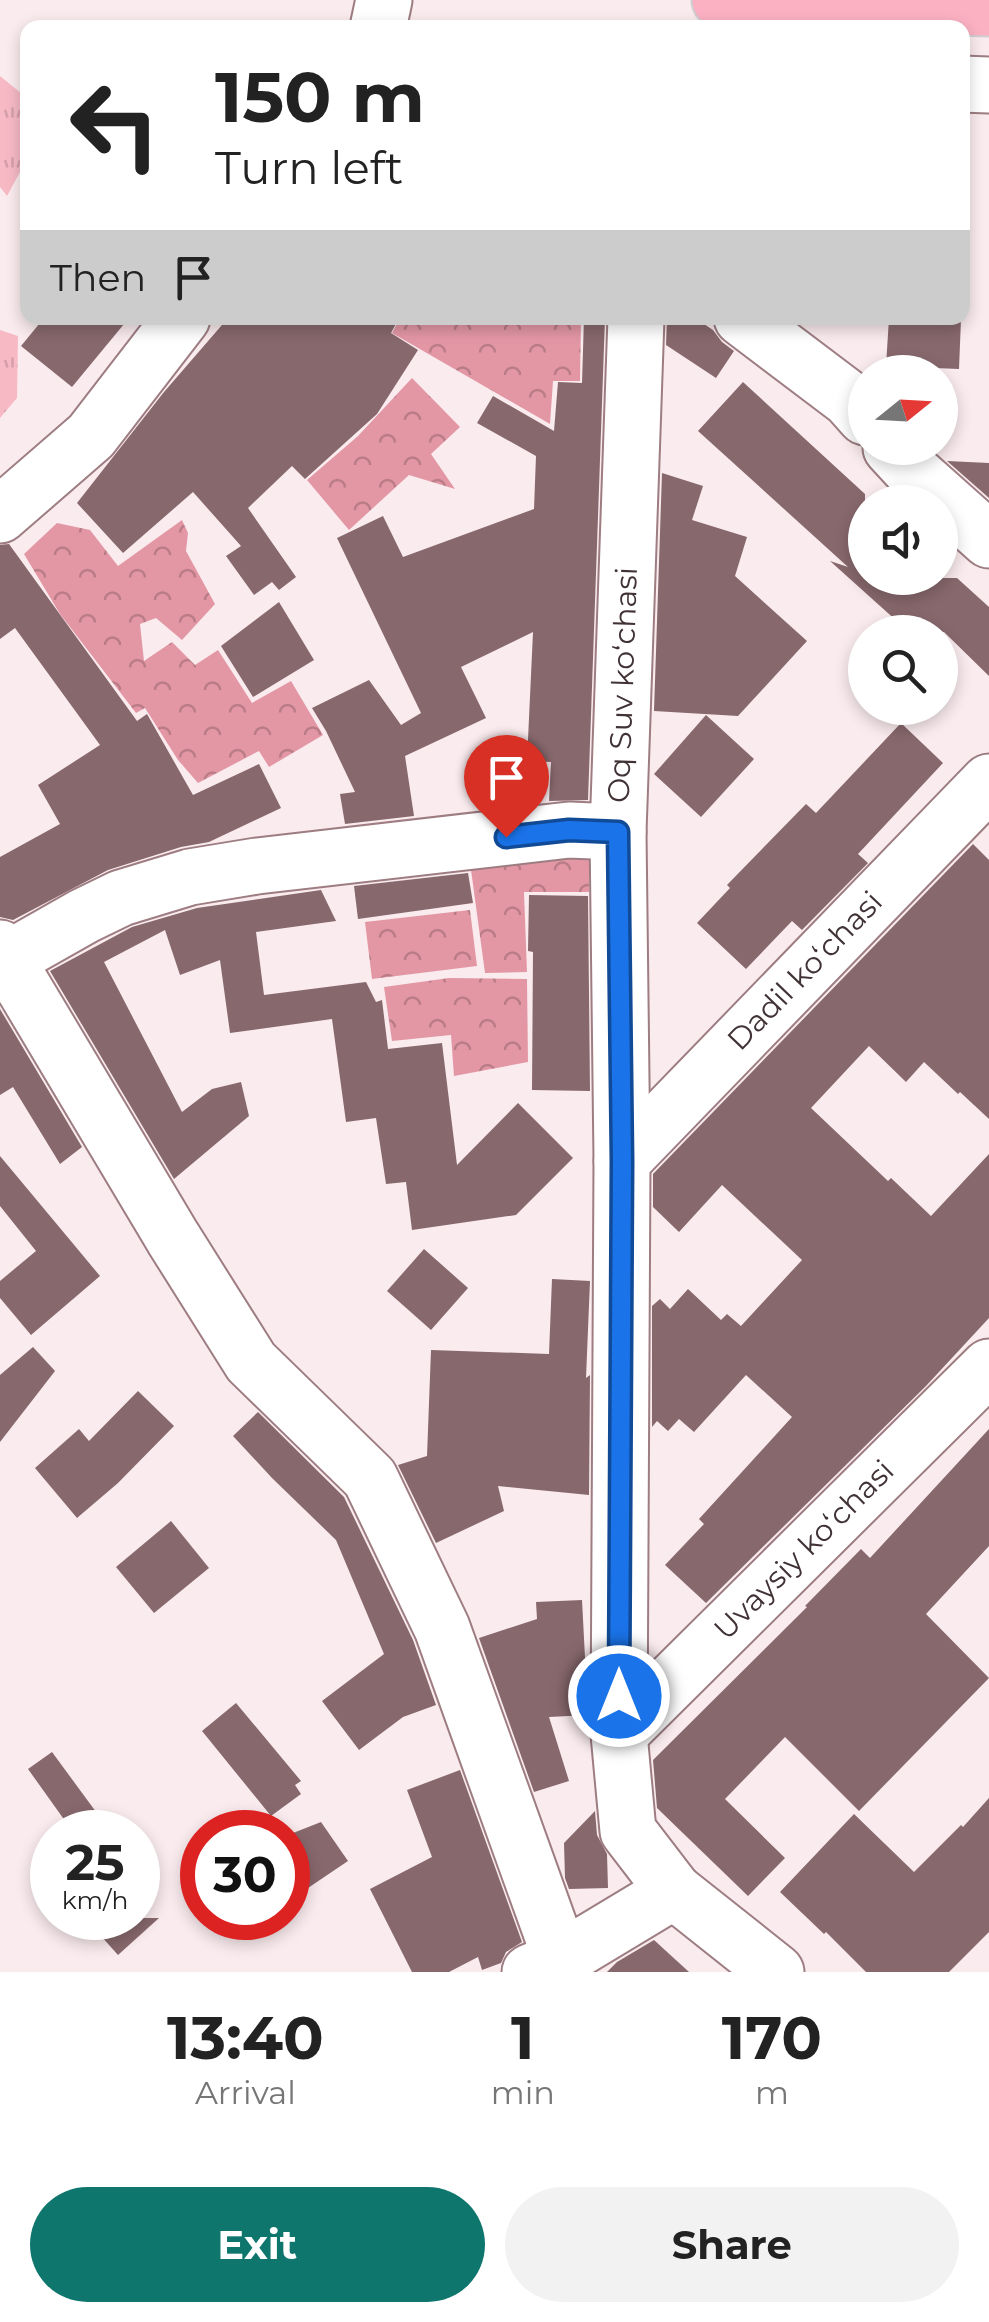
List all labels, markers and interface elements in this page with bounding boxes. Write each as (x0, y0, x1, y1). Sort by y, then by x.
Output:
text: 150 m (215, 54, 425, 140)
icon: left (50, 60, 180, 190)
text: Turn left (215, 140, 403, 195)
icon: arrive (166, 250, 221, 305)
text: Then (50, 254, 146, 301)
north arrow (848, 355, 958, 465)
map controls (848, 355, 958, 725)
button: sound (848, 485, 958, 595)
street label: Oq Suv koʻchasi (600, 566, 645, 804)
button: search (848, 615, 958, 725)
pin (464, 735, 549, 838)
icon: arrive (479, 750, 534, 805)
street label: Dadil koʻchasi (720, 883, 890, 1058)
street label: Uvaysiy koʻchasi (706, 1452, 901, 1647)
position arrow (567, 1644, 671, 1748)
speed limit sign: 30 (180, 1810, 310, 1940)
text: 25 (65, 1832, 125, 1893)
text: km/h (62, 1885, 128, 1915)
text: 13:40 (167, 2001, 324, 2074)
text: 1 (511, 2001, 535, 2074)
text: 170 (722, 2001, 822, 2074)
text: Arrival (195, 2073, 296, 2112)
text: min (491, 2073, 555, 2112)
text: m (755, 2073, 789, 2112)
button: Exit (30, 2187, 485, 2302)
button: Share (505, 2187, 959, 2302)

